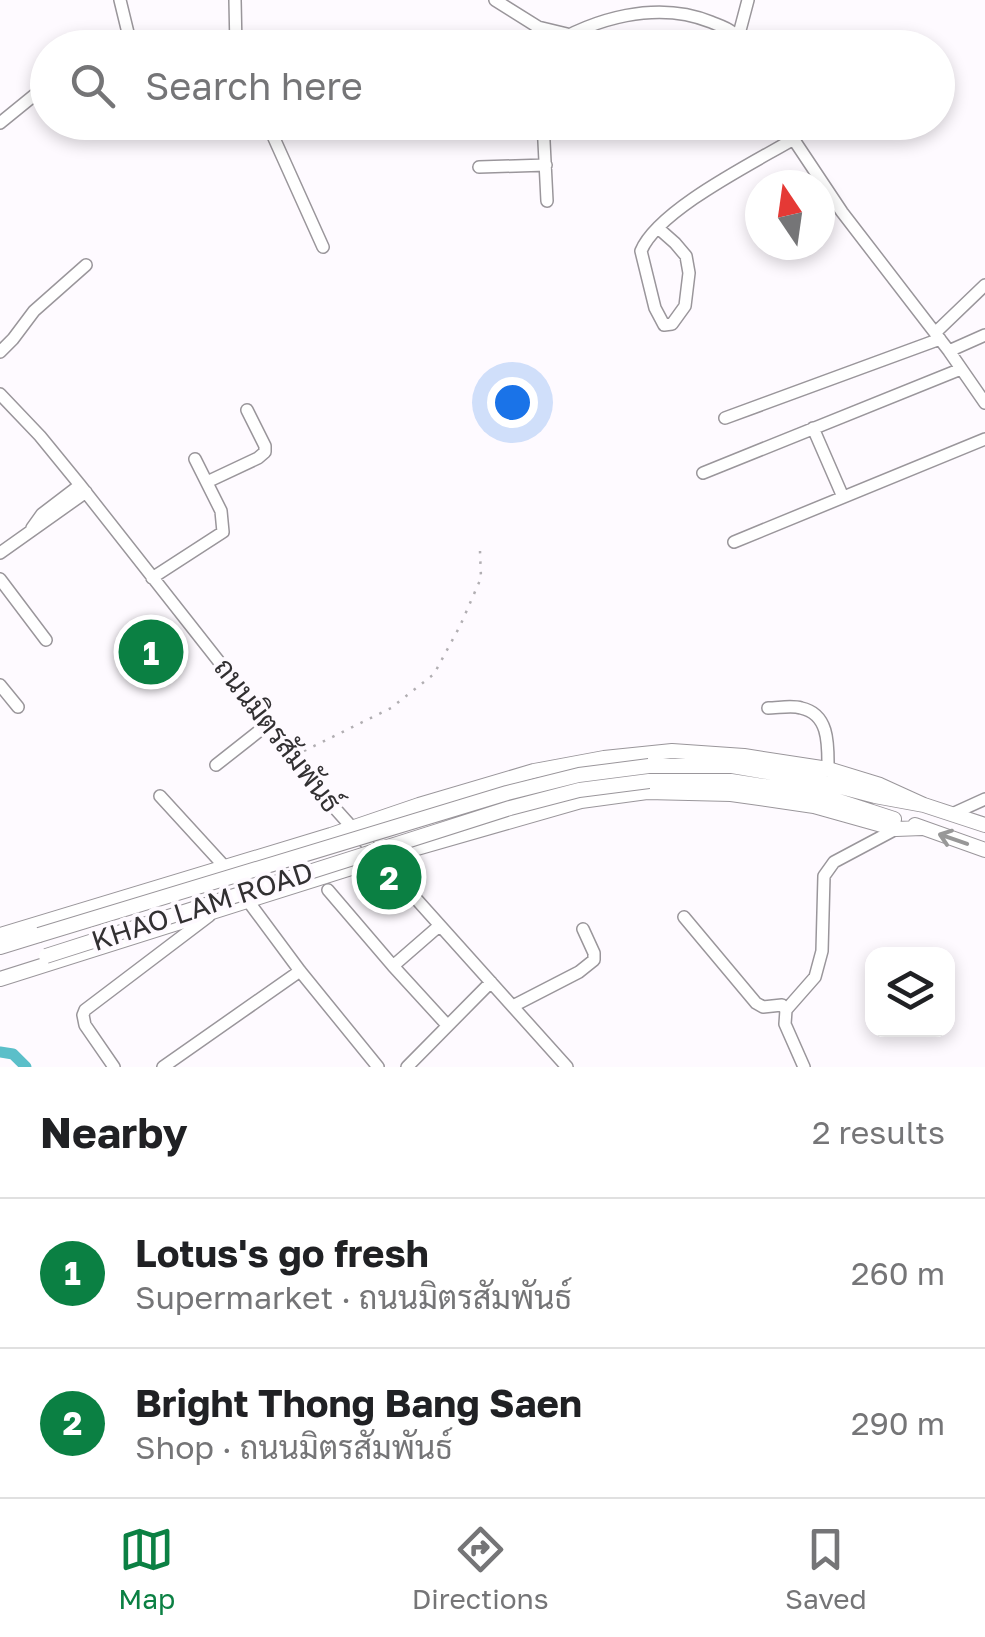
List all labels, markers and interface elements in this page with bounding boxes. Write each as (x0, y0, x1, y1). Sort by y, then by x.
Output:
search box (30, 30, 955, 140)
icon: search (65, 58, 120, 113)
text: Search here (145, 63, 363, 108)
north arrow (745, 170, 835, 260)
your location (487, 377, 538, 428)
pin: 1 (118, 614, 184, 690)
street label: ถนนมิตรสัมพันธ์ (208, 650, 350, 818)
one-way arrow (938, 828, 970, 846)
pin: 2 (356, 840, 422, 914)
street label: KHAO LAM ROAD (87, 854, 317, 957)
map controls (865, 947, 955, 1037)
button: layers (865, 947, 955, 1037)
text: Nearby (40, 1107, 188, 1157)
text: 2 results (812, 1113, 945, 1151)
text: Lotus's go fresh (135, 1230, 429, 1275)
text: 1 (64, 1254, 81, 1292)
text: 260 m (851, 1254, 945, 1292)
text: Supermarket · ถนนมิตรสัมพันธ์ (135, 1278, 572, 1316)
text: Bright Thong Bang Saen (135, 1380, 582, 1425)
text: 2 (63, 1404, 82, 1442)
text: 290 m (851, 1404, 945, 1442)
text: Shop · ถนนมิตรสัมพันธ์ (135, 1428, 453, 1466)
tab: Map (118, 1522, 175, 1615)
tab: Directions (412, 1522, 549, 1615)
tab: Saved (785, 1522, 867, 1615)

